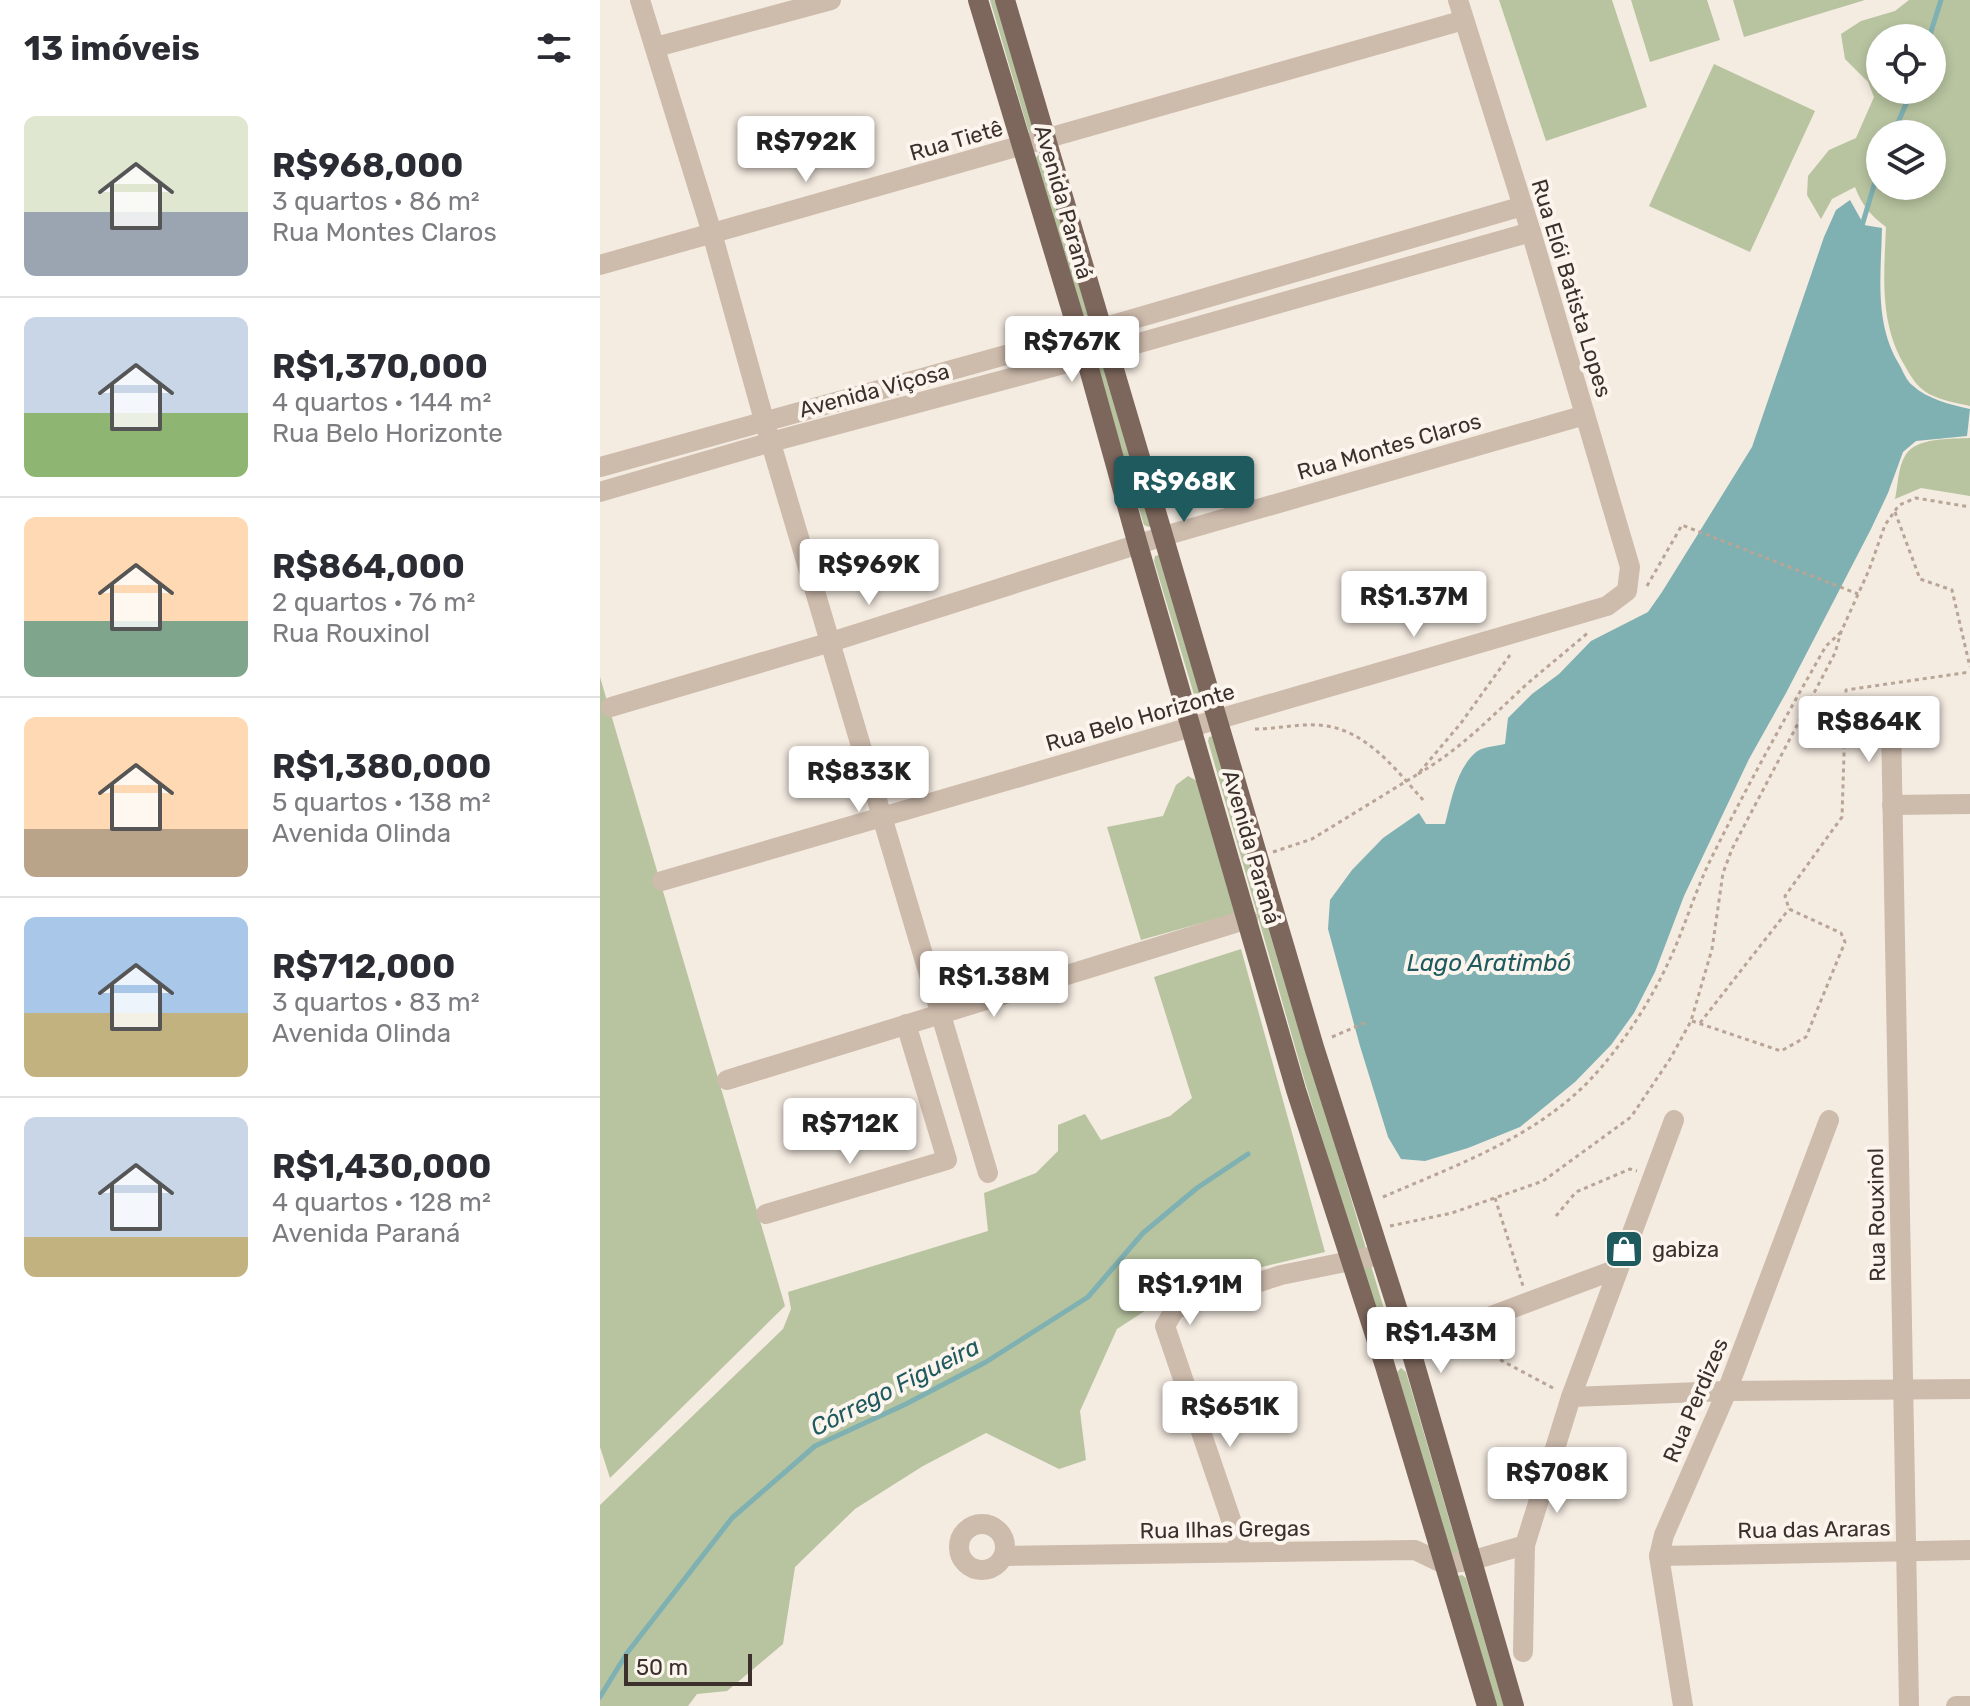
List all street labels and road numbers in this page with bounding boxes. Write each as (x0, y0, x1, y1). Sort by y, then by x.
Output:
street label: Rua Tietê (906, 114, 1006, 167)
street label: Avenida Paraná (1029, 122, 1098, 282)
street label: Rua Elói Batista Lopes (1525, 176, 1618, 400)
street label: Avenida Viçosa (796, 357, 952, 424)
street label: Rua Montes Claros (1294, 407, 1484, 486)
street label: Rua Belo Horizonte (1043, 678, 1238, 757)
street label: Avenida Paraná (1217, 767, 1286, 927)
street label: Rua Rouxinol (1862, 1148, 1891, 1282)
street label: Rua Perdizes (1657, 1334, 1734, 1467)
street label: Rua Ilhas Gregas (1139, 1515, 1311, 1544)
street label: Rua das Araras (1737, 1515, 1891, 1544)

